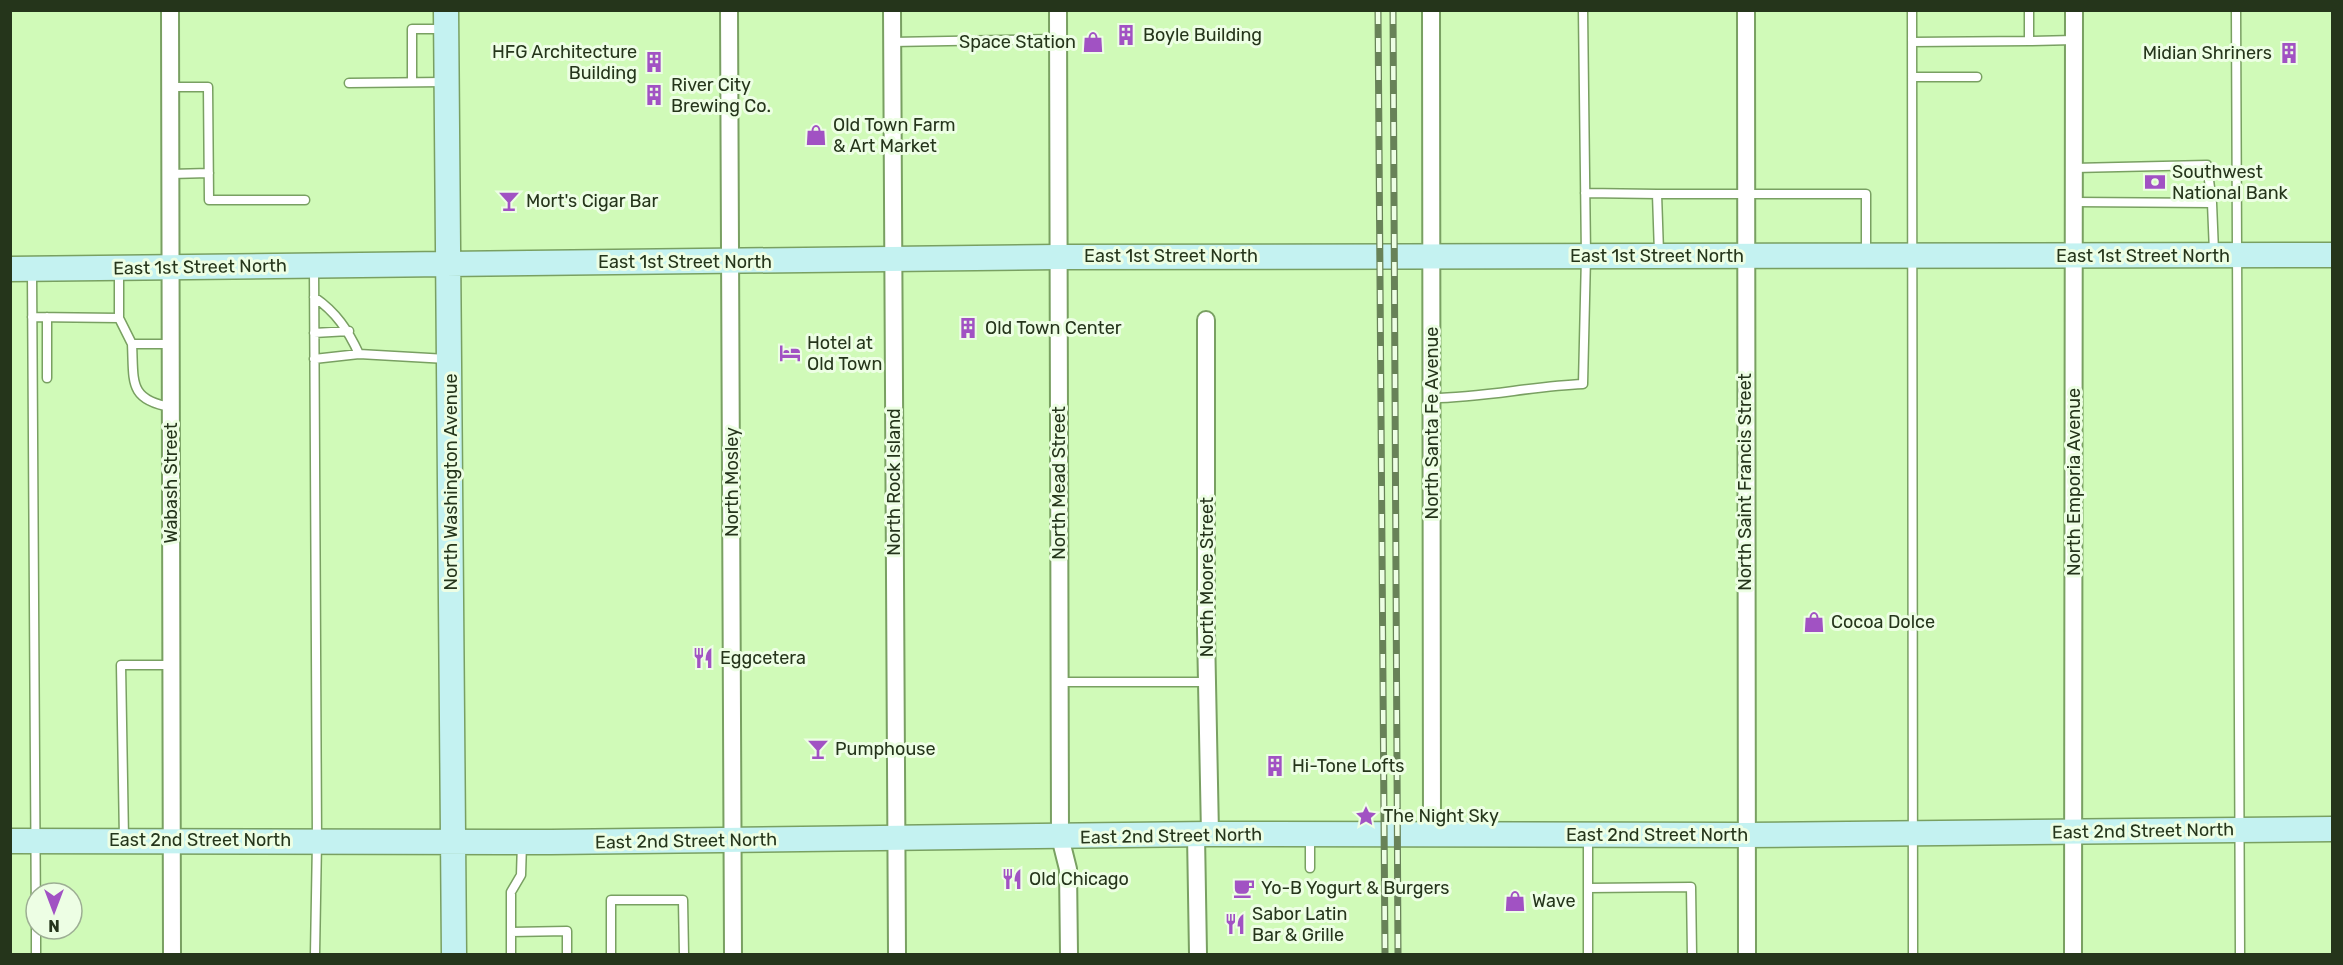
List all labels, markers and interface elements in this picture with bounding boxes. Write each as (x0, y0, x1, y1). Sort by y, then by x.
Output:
building icon: Boyle Building (1114, 23, 1138, 47)
place label: Boyle Building (1143, 24, 1262, 46)
shop icon: Space Station (1081, 30, 1105, 54)
place label: Space Station (959, 31, 1076, 53)
place label: HFG Architecture Building (492, 41, 637, 84)
building icon: Midian Shriners (2277, 41, 2301, 65)
place label: Midian Shriners (2143, 42, 2272, 64)
building icon: HFG Architecture Building (642, 50, 666, 74)
place label: River City Brewing Co. (671, 74, 771, 117)
building icon: River City Brewing Co. (642, 83, 666, 107)
place label: Old Town Farm & Art Market (833, 114, 956, 157)
shop icon: Old Town Farm & Art Market (804, 123, 828, 147)
place label: Southwest National Bank (2172, 161, 2289, 204)
bank icon: Southwest National Bank (2143, 170, 2167, 194)
bar icon: Mort's Cigar Bar (497, 189, 521, 213)
place label: Mort's Cigar Bar (526, 190, 658, 212)
street label: East 1st Street North (1084, 245, 1258, 267)
street label: East 1st Street North (1570, 245, 1744, 267)
street label: East 1st Street North (2056, 245, 2230, 267)
street label: East 1st Street North (598, 251, 772, 273)
street label: East 1st Street North (113, 254, 287, 280)
building icon: Old Town Center (956, 316, 980, 340)
place label: Old Town Center (985, 317, 1122, 339)
street label: North Santa Fe Avenue (1421, 327, 1443, 519)
place label: Hotel at Old Town (807, 332, 882, 375)
hotel icon: Hotel at Old Town (778, 341, 802, 365)
street label: North Washington Avenue (440, 373, 462, 591)
street label: North Saint Francis Street (1734, 373, 1756, 591)
street label: North Emporia Avenue (2063, 388, 2085, 576)
street label: North Mead Street (1048, 406, 1070, 560)
street label: North Rock Island (883, 408, 905, 556)
street label: Wabash Street (160, 422, 182, 544)
street label: North Mosley (721, 427, 743, 537)
street label: North Moore Street (1196, 497, 1218, 657)
shop icon: Cocoa Dolce (1802, 610, 1826, 634)
place label: Cocoa Dolce (1831, 611, 1935, 633)
restaurant icon: Eggcetera (691, 646, 715, 670)
place label: Eggcetera (720, 647, 806, 669)
bar icon: Pumphouse (806, 737, 830, 761)
place label: Pumphouse (835, 738, 936, 760)
building icon: Hi-Tone Lofts (1263, 754, 1287, 778)
place label: Hi-Tone Lofts (1292, 755, 1405, 777)
place icon: The Night Sky (1354, 804, 1378, 828)
place label: The Night Sky (1383, 805, 1499, 827)
street label: East 2nd Street North (2052, 818, 2234, 844)
street label: East 2nd Street North (1080, 823, 1262, 849)
street label: East 2nd Street North (1566, 824, 1748, 846)
street label: East 2nd Street North (595, 828, 777, 854)
street label: East 2nd Street North (109, 829, 291, 851)
restaurant icon: Old Chicago (1000, 867, 1024, 891)
place label: Old Chicago (1029, 868, 1129, 890)
cafe icon: Yo-B Yogurt & Burgers (1232, 876, 1256, 900)
place label: Yo-B Yogurt & Burgers (1261, 877, 1450, 899)
north arrow (24, 881, 84, 941)
shop icon: Wave (1503, 889, 1527, 913)
place label: Wave (1532, 890, 1576, 912)
place label: Sabor Latin Bar & Grille (1252, 903, 1347, 946)
restaurant icon: Sabor Latin Bar & Grille (1223, 912, 1247, 936)
text: N (48, 916, 60, 935)

